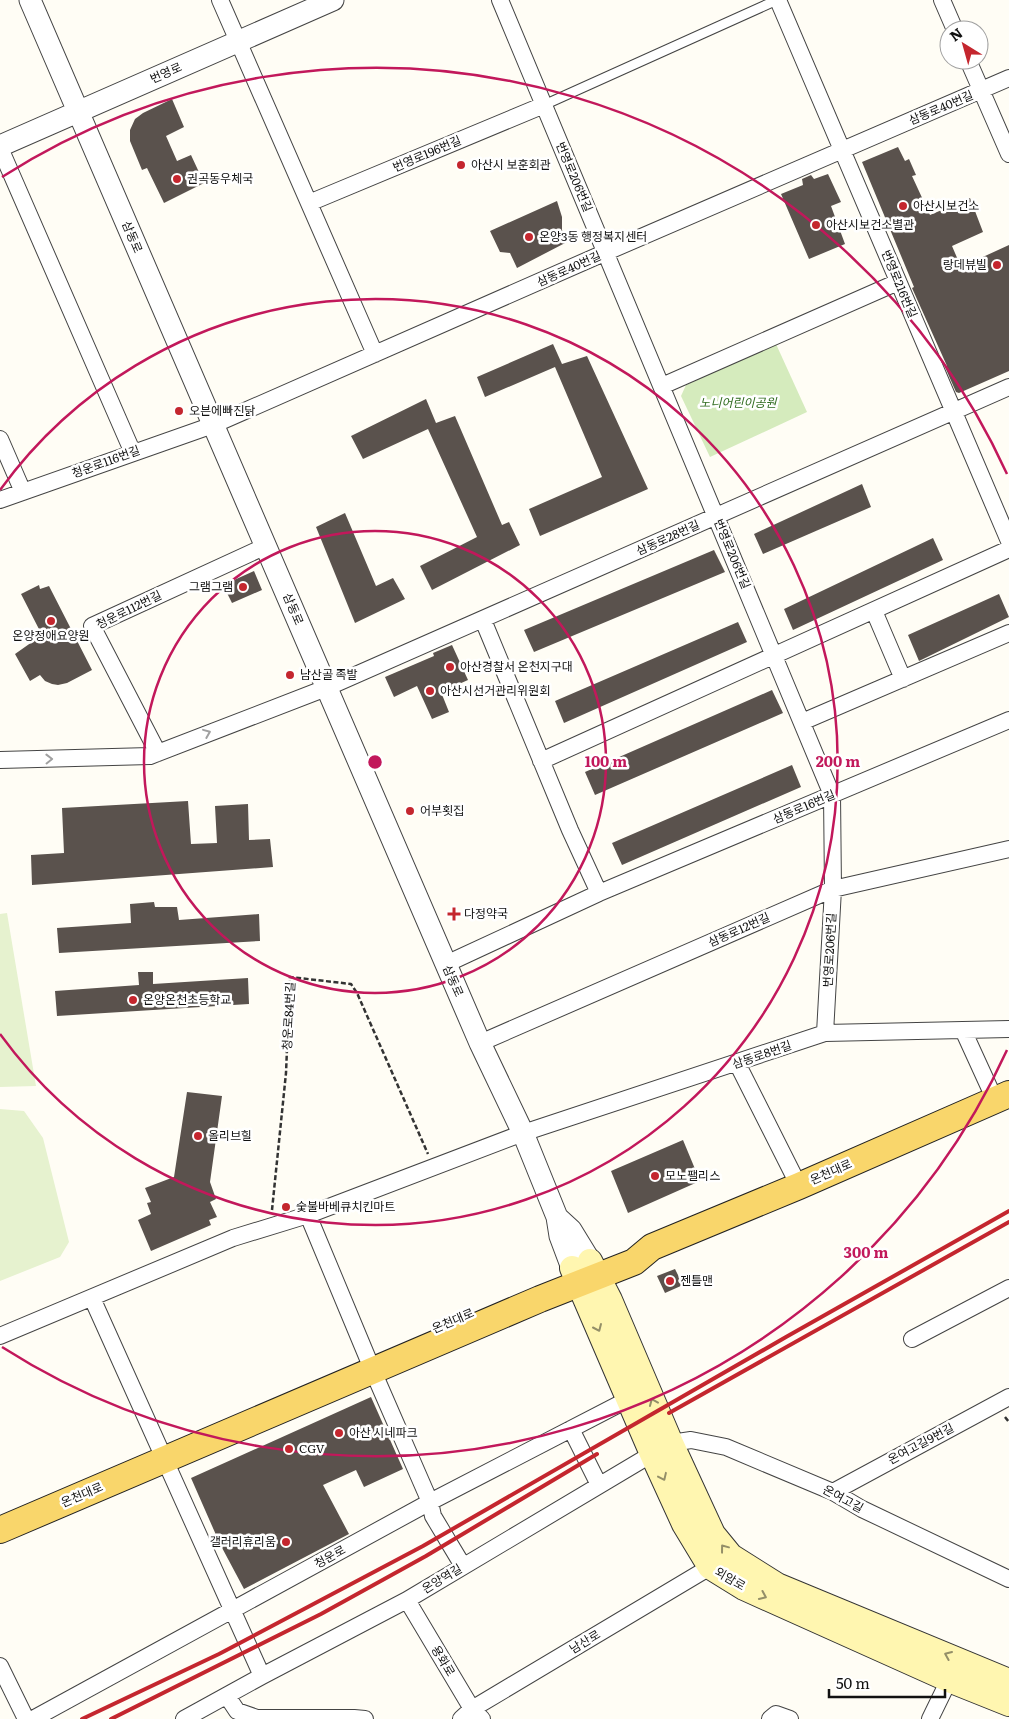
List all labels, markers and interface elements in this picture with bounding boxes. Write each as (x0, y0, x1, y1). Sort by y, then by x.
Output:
north arrow (939, 20, 989, 70)
text: N (945, 22, 966, 45)
street label: 번영로 (147, 57, 184, 87)
street label: 삼동로40번길 (905, 85, 976, 129)
street label: 번영로196번길 (390, 131, 464, 176)
street label: 번영로206번길 (552, 139, 598, 214)
place label: 아산시 보훈회관 (471, 155, 551, 173)
marker: 아산시 보훈회관 (455, 159, 467, 171)
place label: 권곡동우체국 (187, 169, 253, 187)
marker: 권곡동우체국 (171, 173, 183, 185)
place label: 아산시보건소 (913, 196, 979, 214)
marker: 아산시보건소 (897, 200, 909, 212)
place label: 아산시보건소별관 (826, 215, 914, 233)
street label: 삼동로 (118, 218, 148, 255)
marker: 아산시보건소별관 (810, 219, 822, 231)
place label: 온양3동 행정복지센터 (539, 227, 647, 245)
marker: 온양3동 행정복지센터 (523, 231, 535, 243)
street label: 삼동로40번길 (534, 246, 604, 290)
street label: 번영로216번길 (877, 247, 922, 321)
place label: 랑데뷰빌 (943, 255, 987, 273)
marker: 랑데뷰빌 (991, 259, 1003, 271)
park label: 노니어린이공원 (699, 393, 778, 411)
place label: 오븐에빠진닭 (189, 401, 255, 419)
marker: 오븐에빠진닭 (173, 405, 185, 417)
street label: 청운로116번길 (69, 440, 142, 482)
street label: 삼동로28번길 (633, 515, 702, 559)
street label: 번영로206번길 (710, 516, 756, 591)
place label: 그램그램 (189, 577, 233, 595)
marker: 그램그램 (237, 581, 249, 593)
street label: 청운로112번길 (93, 585, 164, 633)
street label: 삼동로 (279, 590, 309, 627)
marker: 온양정애요양원 (45, 615, 57, 627)
place label: 온양정애요양원 (12, 626, 90, 644)
place label: 아산경찰서 온천지구대 (460, 657, 573, 675)
marker: 아산경찰서 온천지구대 (444, 661, 456, 673)
place label: 남산골 족발 (300, 665, 358, 683)
marker: 남산골 족발 (284, 669, 296, 681)
place label: 아산시선거관리위원회 (440, 681, 550, 699)
marker: 아산시선거관리위원회 (424, 685, 436, 697)
one-way arrow (202, 729, 211, 740)
text: 100 m (585, 749, 627, 772)
text: 200 m (816, 749, 860, 772)
one-way arrow (45, 753, 53, 764)
centre of rings (366, 753, 384, 771)
street label: 삼동로16번길 (769, 785, 838, 827)
place label: 어부횟집 (420, 801, 464, 819)
marker: 어부횟집 (404, 805, 416, 817)
place label: 다정약국 (464, 904, 508, 922)
street label: 삼동로12번길 (705, 907, 772, 951)
marker: 다정약국 (448, 908, 460, 920)
street label: 번영로206번길 (818, 912, 840, 988)
street label: 삼동로 (439, 962, 469, 999)
street label: 청운로84번길 (277, 981, 299, 1051)
place label: 온양온천초등학교 (143, 990, 231, 1008)
marker: 온양온천초등학교 (127, 994, 139, 1006)
street label: 삼동로8번길 (730, 1035, 794, 1073)
place label: 올리브힐 (208, 1126, 252, 1144)
marker: 올리브힐 (192, 1130, 204, 1142)
street label: 온천대로 (807, 1154, 854, 1188)
place label: 모노팰리스 (665, 1166, 720, 1184)
marker: 모노팰리스 (649, 1170, 661, 1182)
place label: 숯불바베큐치킨마트 (296, 1197, 395, 1215)
marker: 숯불바베큐치킨마트 (280, 1201, 292, 1213)
text: 300 m (844, 1240, 888, 1263)
place label: 젠틀맨 (680, 1271, 713, 1289)
marker: 젠틀맨 (664, 1275, 676, 1287)
street label: 온천대로 (429, 1303, 476, 1337)
one-way arrow (591, 1323, 602, 1332)
one-way arrow (649, 1398, 660, 1407)
street label: 온여고길9번길 (884, 1418, 957, 1468)
place label: 아산 시네파크 (349, 1423, 418, 1441)
marker: 아산 시네파크 (333, 1427, 345, 1439)
place label: CGV (299, 1439, 325, 1457)
marker: CGV (283, 1443, 295, 1455)
one-way arrow (656, 1472, 667, 1481)
street label: 온천대로 (58, 1477, 105, 1511)
street label: 온여고길 (820, 1480, 867, 1516)
place label: 갤러리휴리움 (210, 1532, 276, 1550)
marker: 갤러리휴리움 (280, 1536, 292, 1548)
street label: 청운로 (311, 1540, 348, 1572)
one-way arrow (721, 1544, 730, 1554)
street label: 온양역길 (418, 1559, 465, 1597)
street label: 외암로 (712, 1562, 749, 1594)
one-way arrow (758, 1590, 767, 1601)
street label: 남산로 (566, 1625, 603, 1657)
street label: 용화로 (428, 1642, 460, 1679)
one-way arrow (944, 1651, 953, 1662)
scale bar (829, 1666, 945, 1698)
text: 50 m (836, 1671, 870, 1694)

